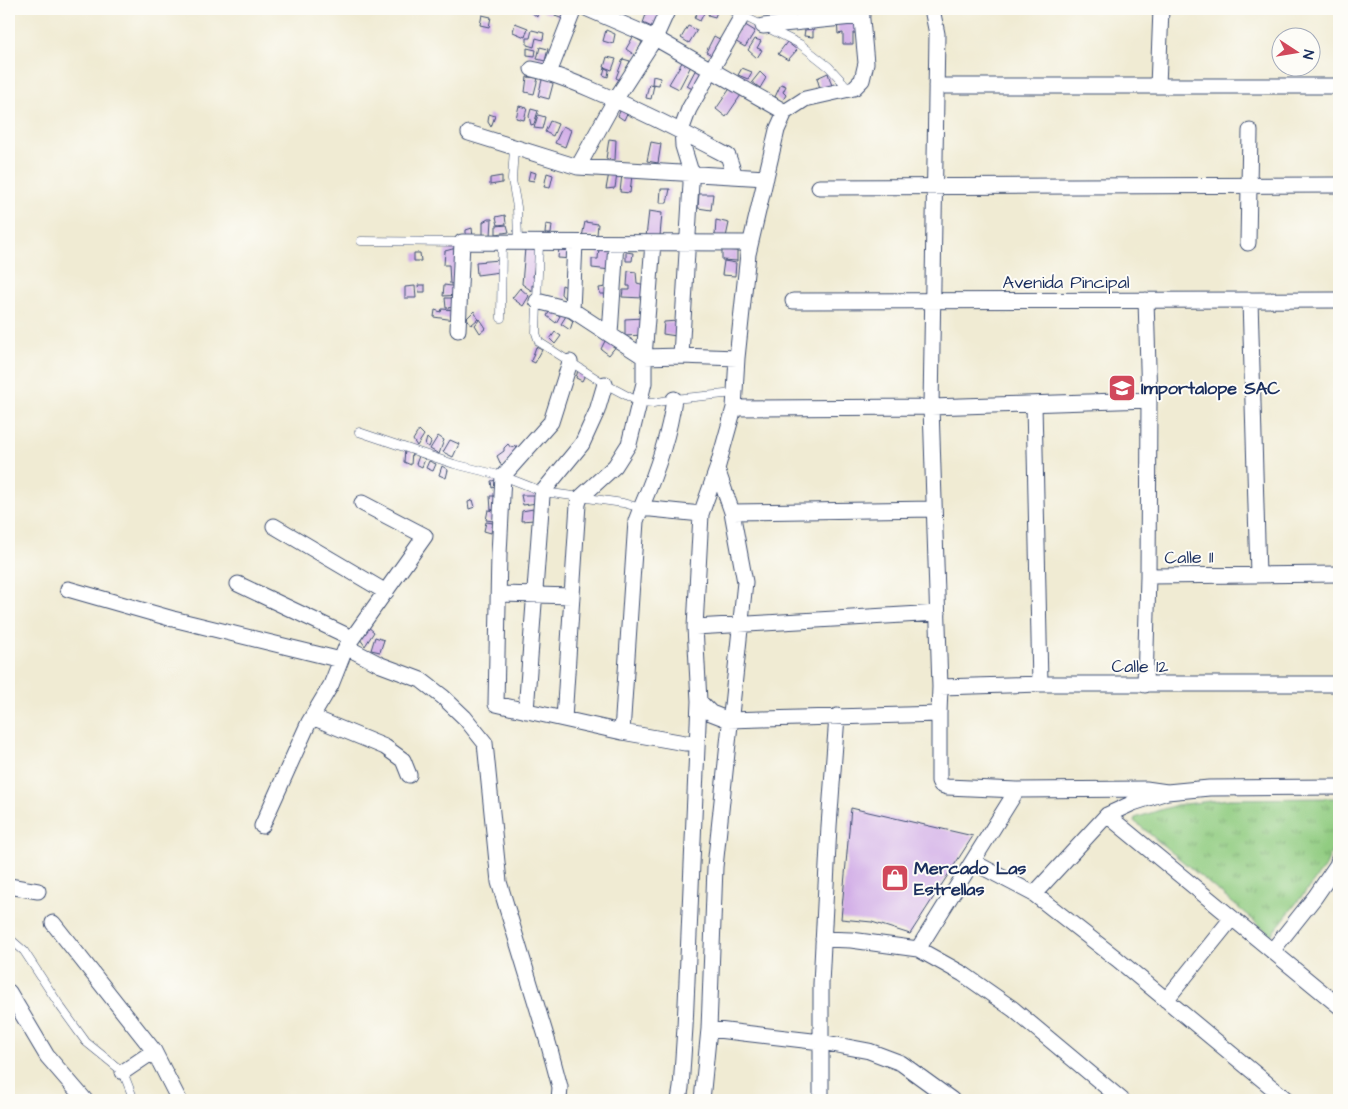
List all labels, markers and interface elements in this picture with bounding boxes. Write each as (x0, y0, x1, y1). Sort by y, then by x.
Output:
north arrow (1270, 28, 1320, 78)
text: N (1297, 48, 1318, 61)
street label: Avenida Pincipal (1002, 270, 1130, 295)
school or university icon: Importalope SAC (1107, 373, 1137, 403)
place label: Importalope SAC (1141, 376, 1280, 401)
street label: Calle 11 (1164, 545, 1214, 570)
street label: Calle 12 (1111, 654, 1169, 679)
place label: Mercado Las Estrellas (914, 856, 1026, 902)
shop icon: Mercado Las Estrellas (880, 863, 910, 893)

